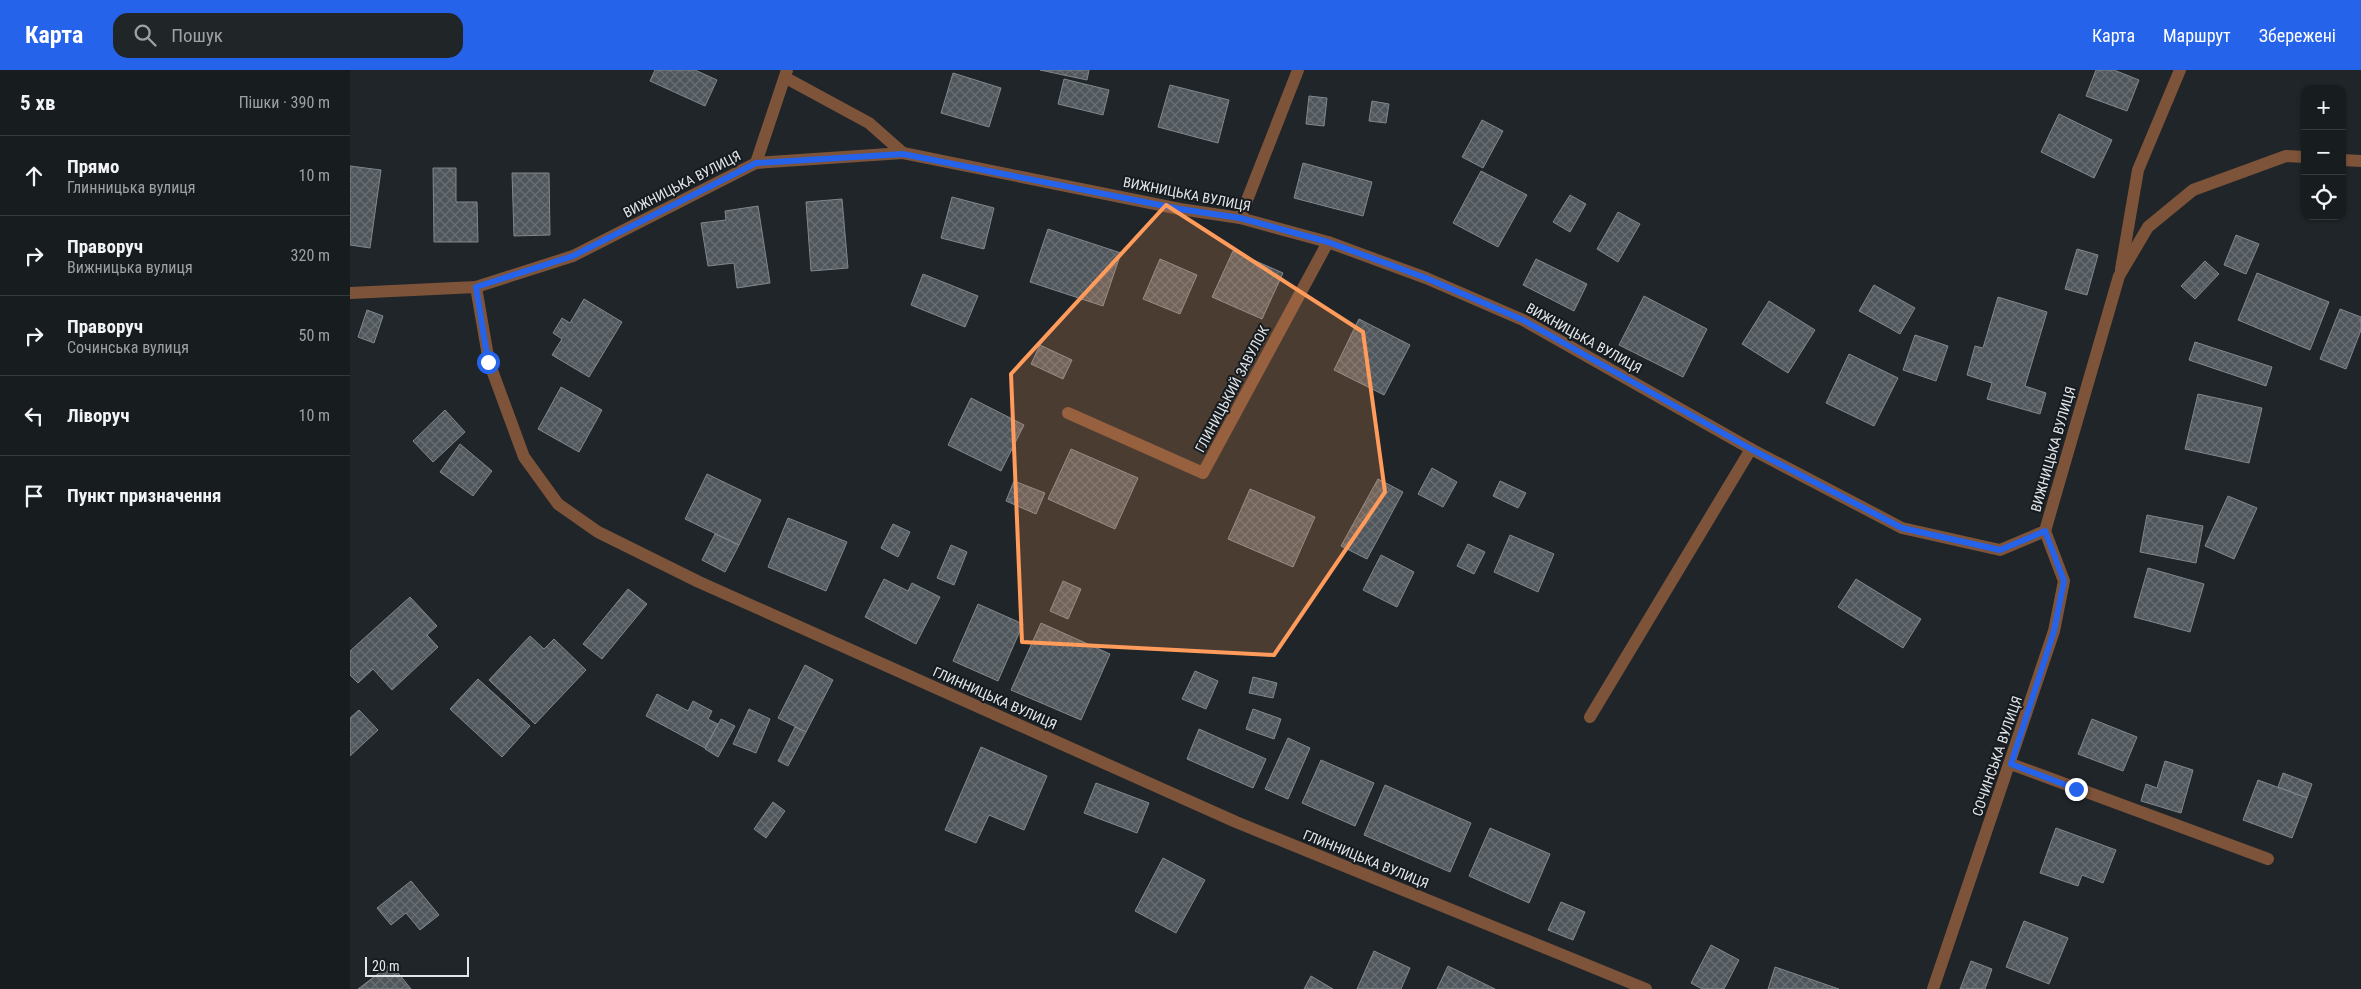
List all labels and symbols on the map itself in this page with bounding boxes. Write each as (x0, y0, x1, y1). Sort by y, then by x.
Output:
street label: ВИЖНИЦЬКА ВУЛИЦЯ (621, 147, 743, 221)
street label: ВИЖНИЦЬКА ВУЛИЦЯ (1122, 174, 1252, 214)
street label: ВИЖНИЦЬКА ВУЛИЦЯ (1523, 300, 1645, 376)
street label: ГЛИНИЦЬКИЙ ЗАВУЛОК (1192, 323, 1272, 455)
route start (477, 351, 500, 374)
street label: ВИЖНИЦЬКА ВУЛИЦЯ (2027, 384, 2079, 514)
street label: ГЛИННИЦЬКА ВУЛИЦЯ (930, 663, 1060, 733)
street label: СОЧИНСЬКА ВУЛИЦЯ (1969, 694, 2025, 818)
route end (2065, 778, 2088, 801)
street label: ГЛИННИЦЬКА ВУЛИЦЯ (1301, 826, 1431, 892)
scale bar (365, 954, 469, 977)

